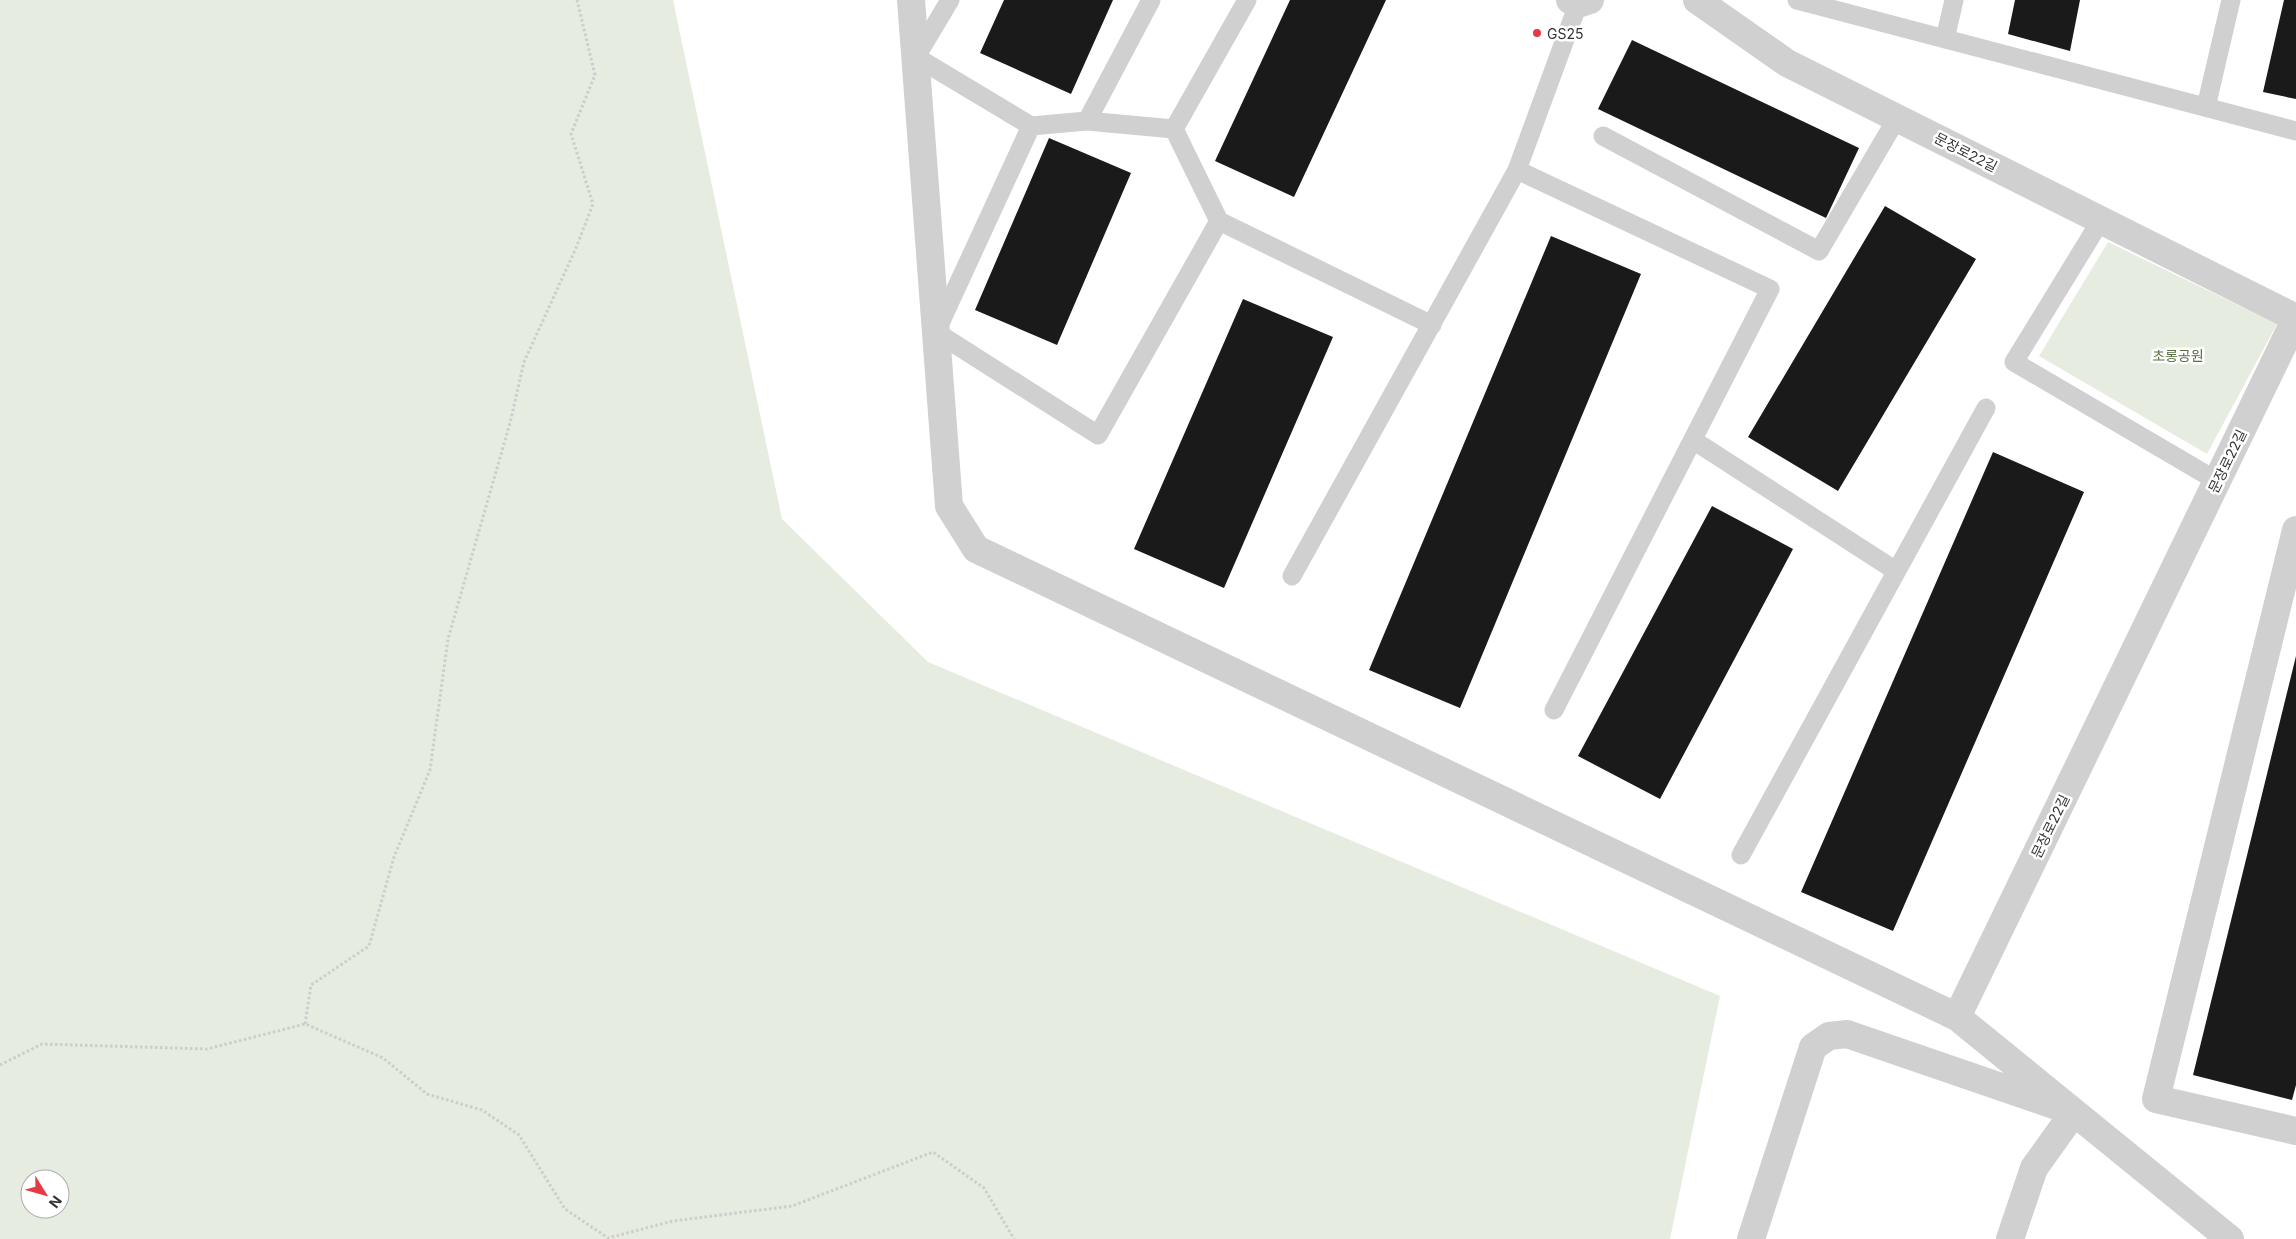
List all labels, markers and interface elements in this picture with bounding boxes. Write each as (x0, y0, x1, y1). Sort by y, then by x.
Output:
place label: GS25 (1547, 25, 1583, 42)
marker: GS25 (1531, 27, 1543, 39)
street label: 문장로22길 (1932, 129, 2000, 175)
park label: 초롱공원 (2152, 347, 2204, 364)
street label: 문장로22길 (2204, 426, 2250, 496)
street label: 문장로22길 (2027, 791, 2073, 861)
north arrow (20, 1169, 70, 1219)
text: N (46, 1193, 66, 1212)

